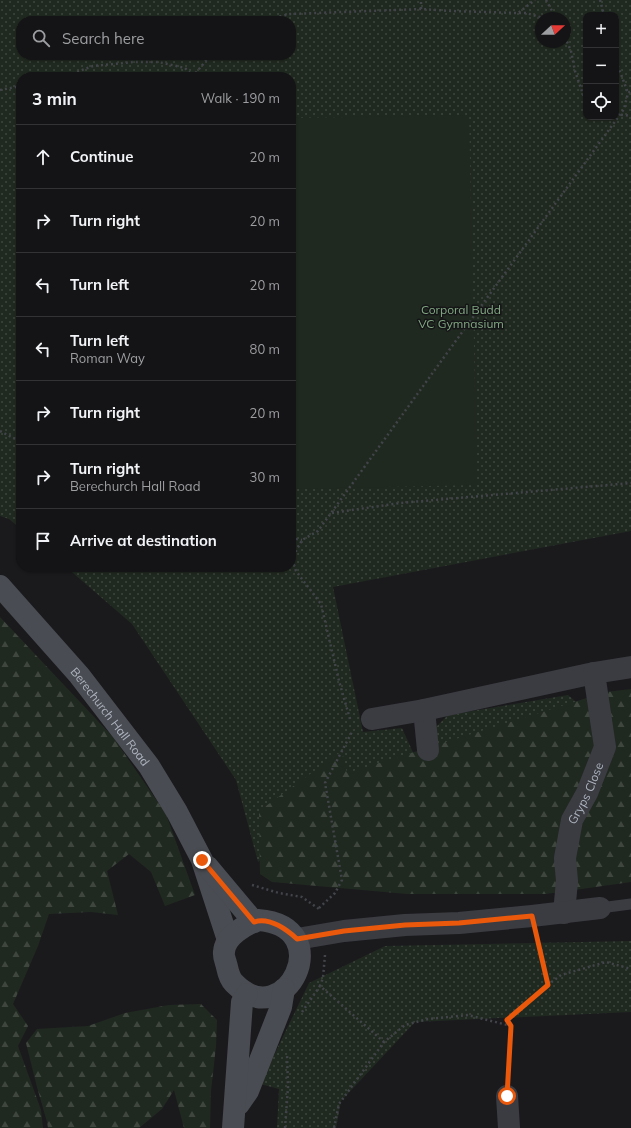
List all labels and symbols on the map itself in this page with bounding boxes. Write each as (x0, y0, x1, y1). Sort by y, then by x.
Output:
north arrow (535, 12, 571, 48)
park label: Corporal Budd VC Gymnasium (418, 302, 504, 331)
street label: Berechurch Hall Road (68, 664, 153, 769)
street label: Gryps Close (564, 760, 606, 826)
route end (193, 851, 211, 869)
route start (498, 1087, 516, 1105)

